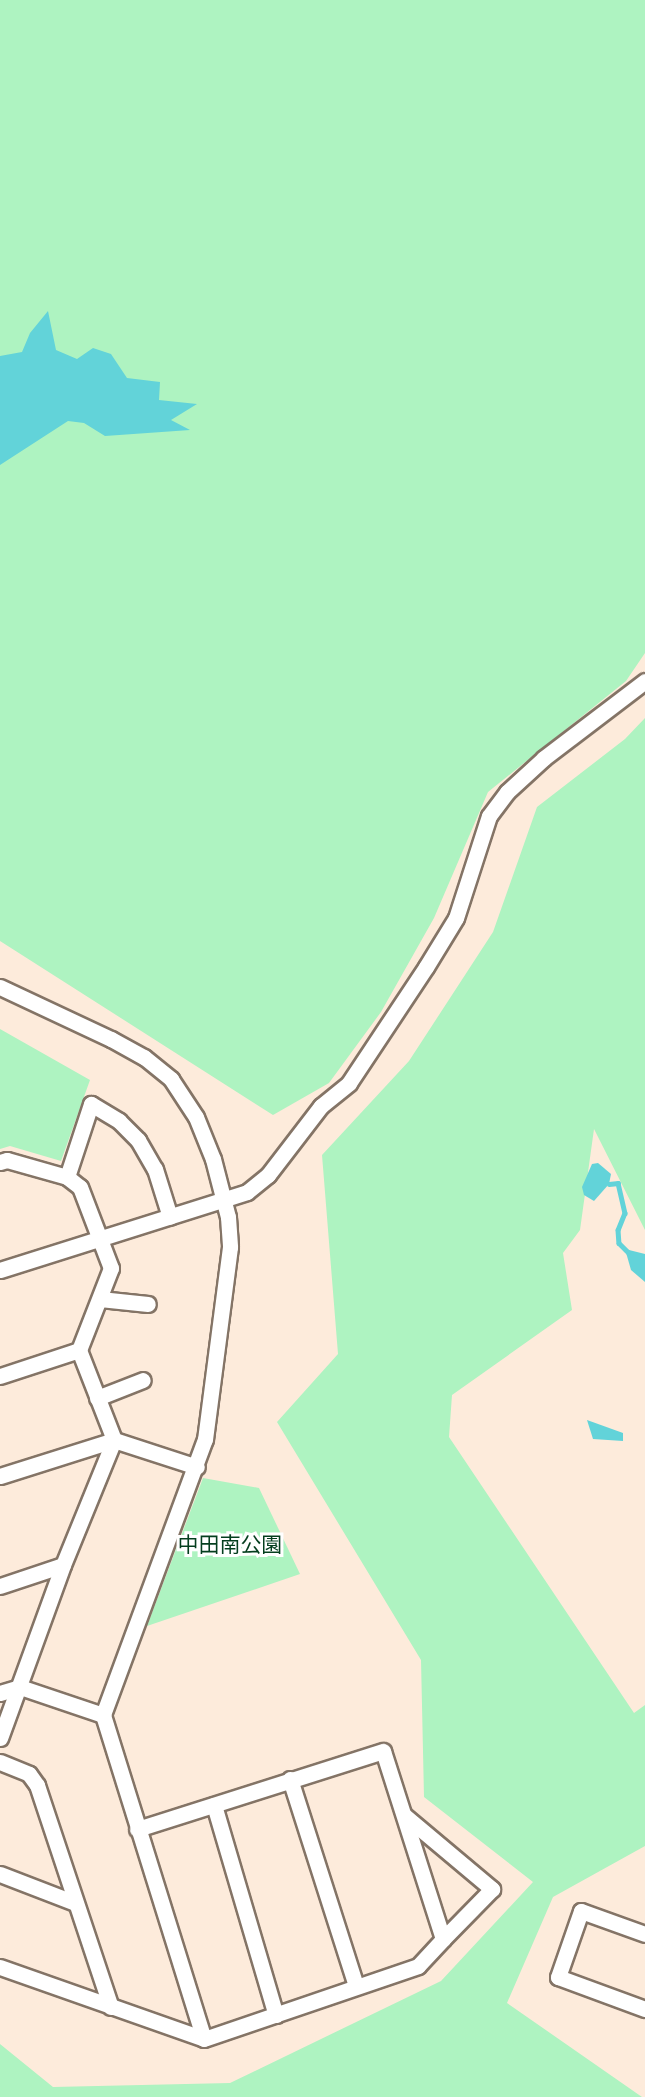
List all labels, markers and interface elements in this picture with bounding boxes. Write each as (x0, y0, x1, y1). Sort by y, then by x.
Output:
park label: 中田南公園 (178, 1532, 282, 1558)

